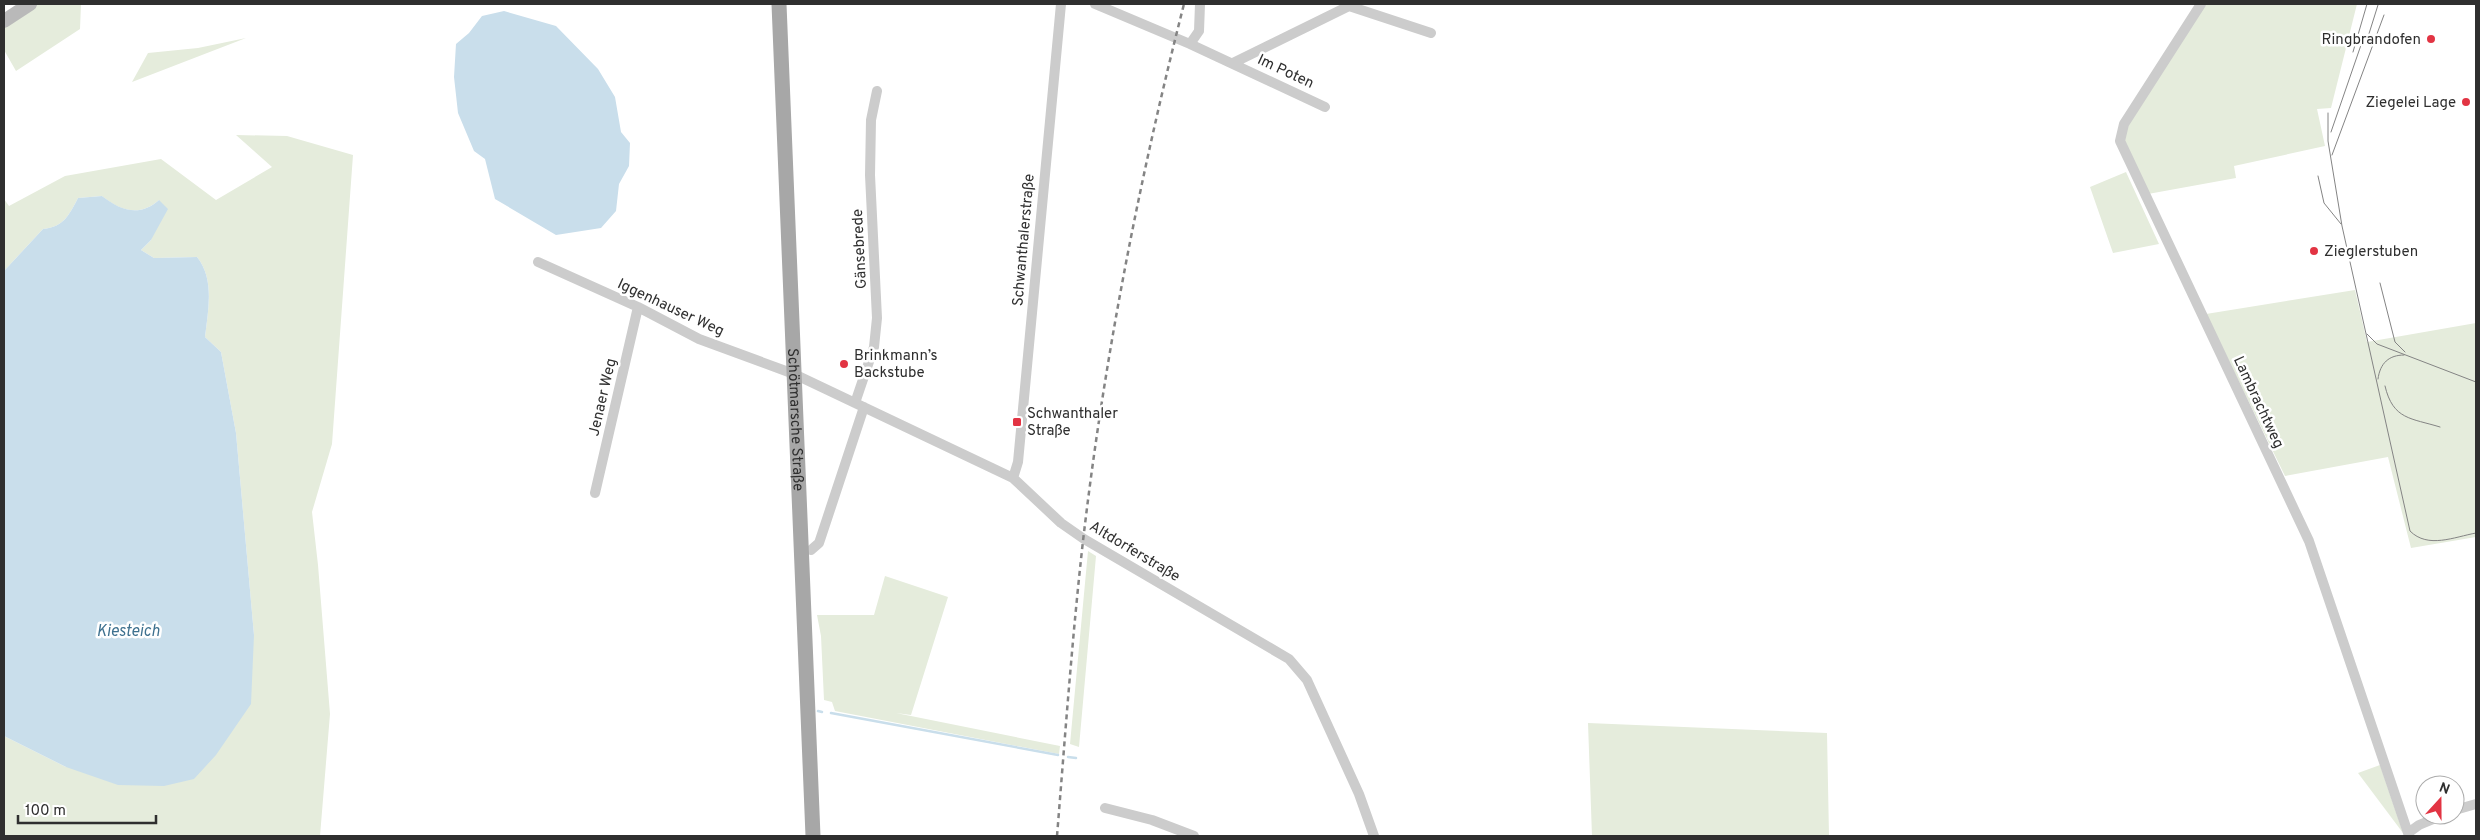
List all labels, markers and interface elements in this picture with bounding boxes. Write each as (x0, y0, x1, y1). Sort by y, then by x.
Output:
place label: Ringbrandofen (2322, 31, 2421, 50)
marker: Ringbrandofen (2425, 33, 2437, 45)
street label: Im Poten (1254, 51, 1317, 94)
place label: Ziegelei Lage (2365, 94, 2456, 113)
marker: Ziegelei Lage (2460, 96, 2472, 108)
street label: Schwanthalerstraße (1009, 173, 1040, 307)
street label: Gänsebrede (849, 208, 872, 289)
place label: Zieglerstuben (2324, 243, 2418, 262)
marker: Zieglerstuben (2308, 245, 2320, 257)
street label: Iggenhauser Weg (614, 275, 727, 341)
place label: Brinkmann’s Backstube (854, 347, 938, 383)
street label: Schötmarsche Straße (782, 348, 807, 492)
street label: Lambrachtweg (2228, 353, 2287, 452)
street label: Jenaer Weg (585, 357, 622, 438)
marker: Brinkmann’s Backstube (838, 358, 850, 370)
place label: Schwanthaler Straße (1027, 405, 1118, 441)
marker: Schwanthaler Straße (1011, 416, 1023, 428)
street label: Altdorferstraße (1085, 518, 1183, 587)
water label: Kiesteich (96, 622, 160, 642)
north arrow (2415, 775, 2465, 825)
text: N (2436, 780, 2452, 799)
scale bar (18, 792, 155, 824)
text: 100 m (25, 802, 66, 821)

